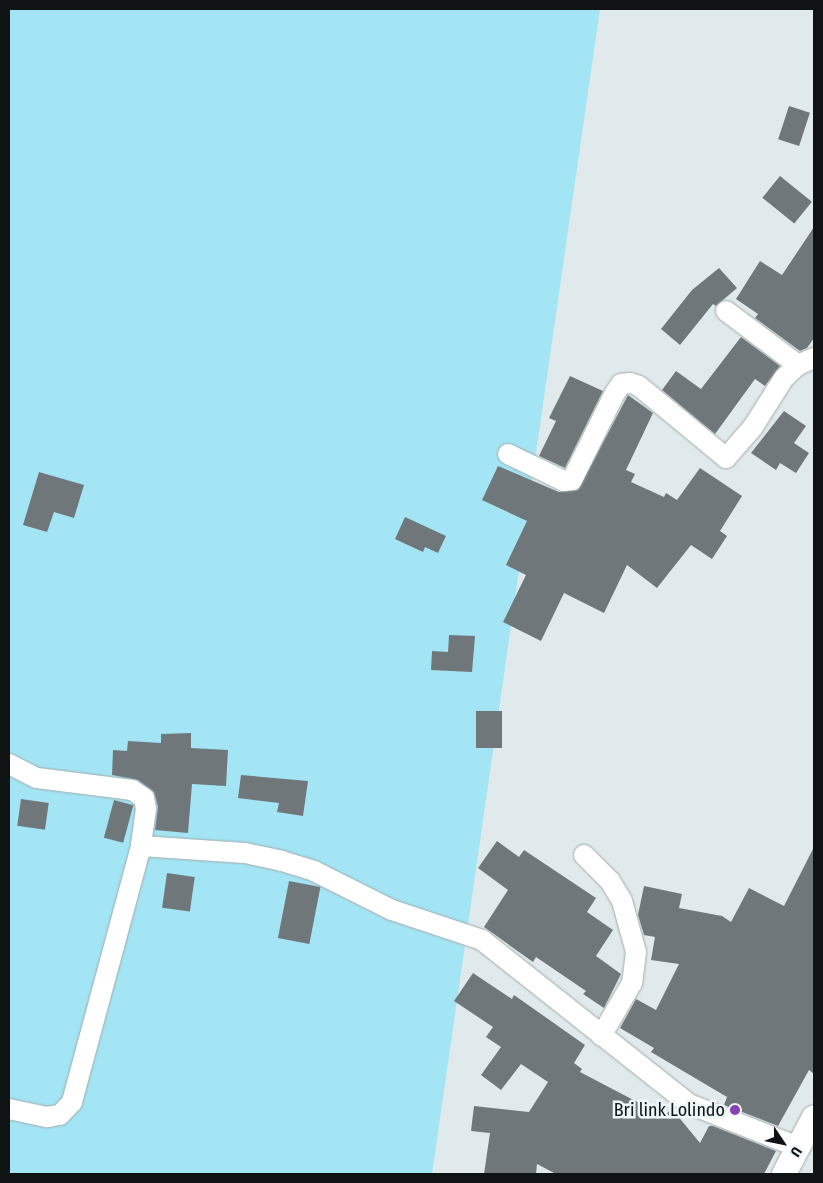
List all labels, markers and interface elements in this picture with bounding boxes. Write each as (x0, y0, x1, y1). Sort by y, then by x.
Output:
place label: Bri link Lolindo (614, 1099, 725, 1121)
marker: Bri link Lolindo (729, 1104, 741, 1116)
north arrow (758, 1118, 808, 1168)
text: U (787, 1144, 805, 1160)

